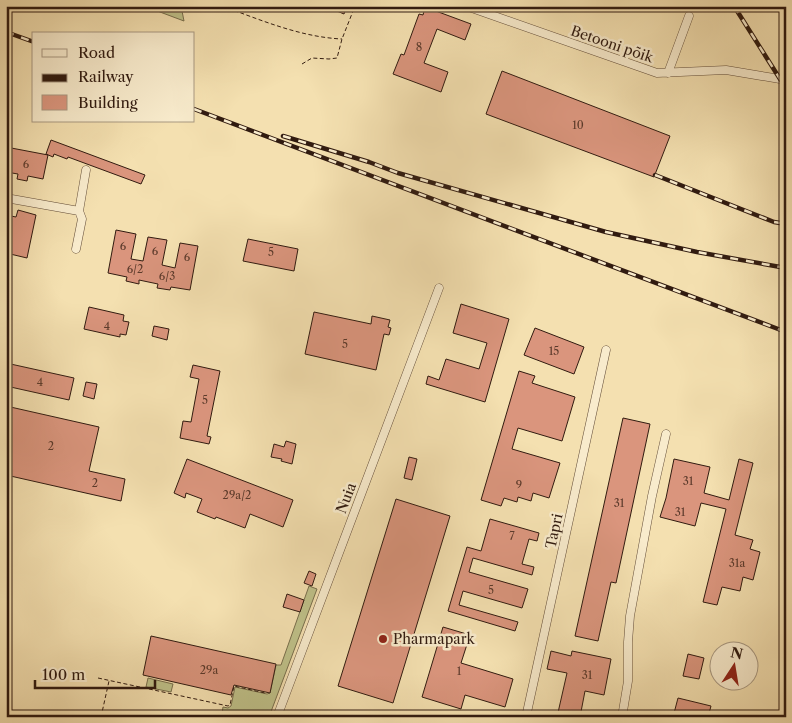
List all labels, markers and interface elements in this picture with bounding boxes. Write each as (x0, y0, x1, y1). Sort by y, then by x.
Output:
street label: Betooni põik (568, 21, 656, 67)
legend (32, 32, 195, 122)
house number: 8 (416, 40, 422, 54)
text: Road (78, 43, 115, 62)
text: Railway (78, 67, 134, 86)
text: Building (78, 93, 138, 112)
house number: 10 (572, 118, 584, 132)
house number: 6 (23, 157, 30, 171)
house number: 6 (120, 239, 127, 253)
house number: 6 (152, 244, 159, 258)
house number: 5 (268, 245, 274, 259)
house number: 6 (184, 250, 191, 264)
house number: 6/2 (127, 262, 143, 276)
house number: 6/3 (159, 269, 175, 283)
house number: 4 (104, 319, 110, 333)
house number: 5 (342, 337, 348, 351)
house number: 15 (549, 344, 559, 358)
house number: 4 (37, 375, 43, 389)
house number: 5 (202, 393, 208, 407)
house number: 2 (48, 439, 54, 453)
house number: 31 (683, 474, 694, 488)
house number: 2 (92, 476, 98, 490)
house number: 9 (516, 478, 522, 492)
street label: Nuia (332, 479, 360, 516)
house number: 29a/2 (223, 488, 251, 502)
house number: 31 (614, 496, 625, 510)
house number: 31 (675, 505, 686, 519)
street label: Tapri (542, 512, 566, 550)
house number: 7 (509, 529, 515, 543)
house number: 31a (729, 556, 745, 570)
house number: 5 (488, 583, 494, 597)
place label: Pharmapark (393, 630, 476, 648)
marker: Pharmapark (377, 633, 389, 645)
north arrow (710, 640, 760, 690)
text: N (729, 643, 745, 663)
scale bar (35, 658, 155, 690)
house number: 29a (200, 663, 218, 677)
house number: 1 (457, 664, 462, 678)
text: 100 m (42, 665, 85, 684)
house number: 31 (582, 668, 593, 682)

